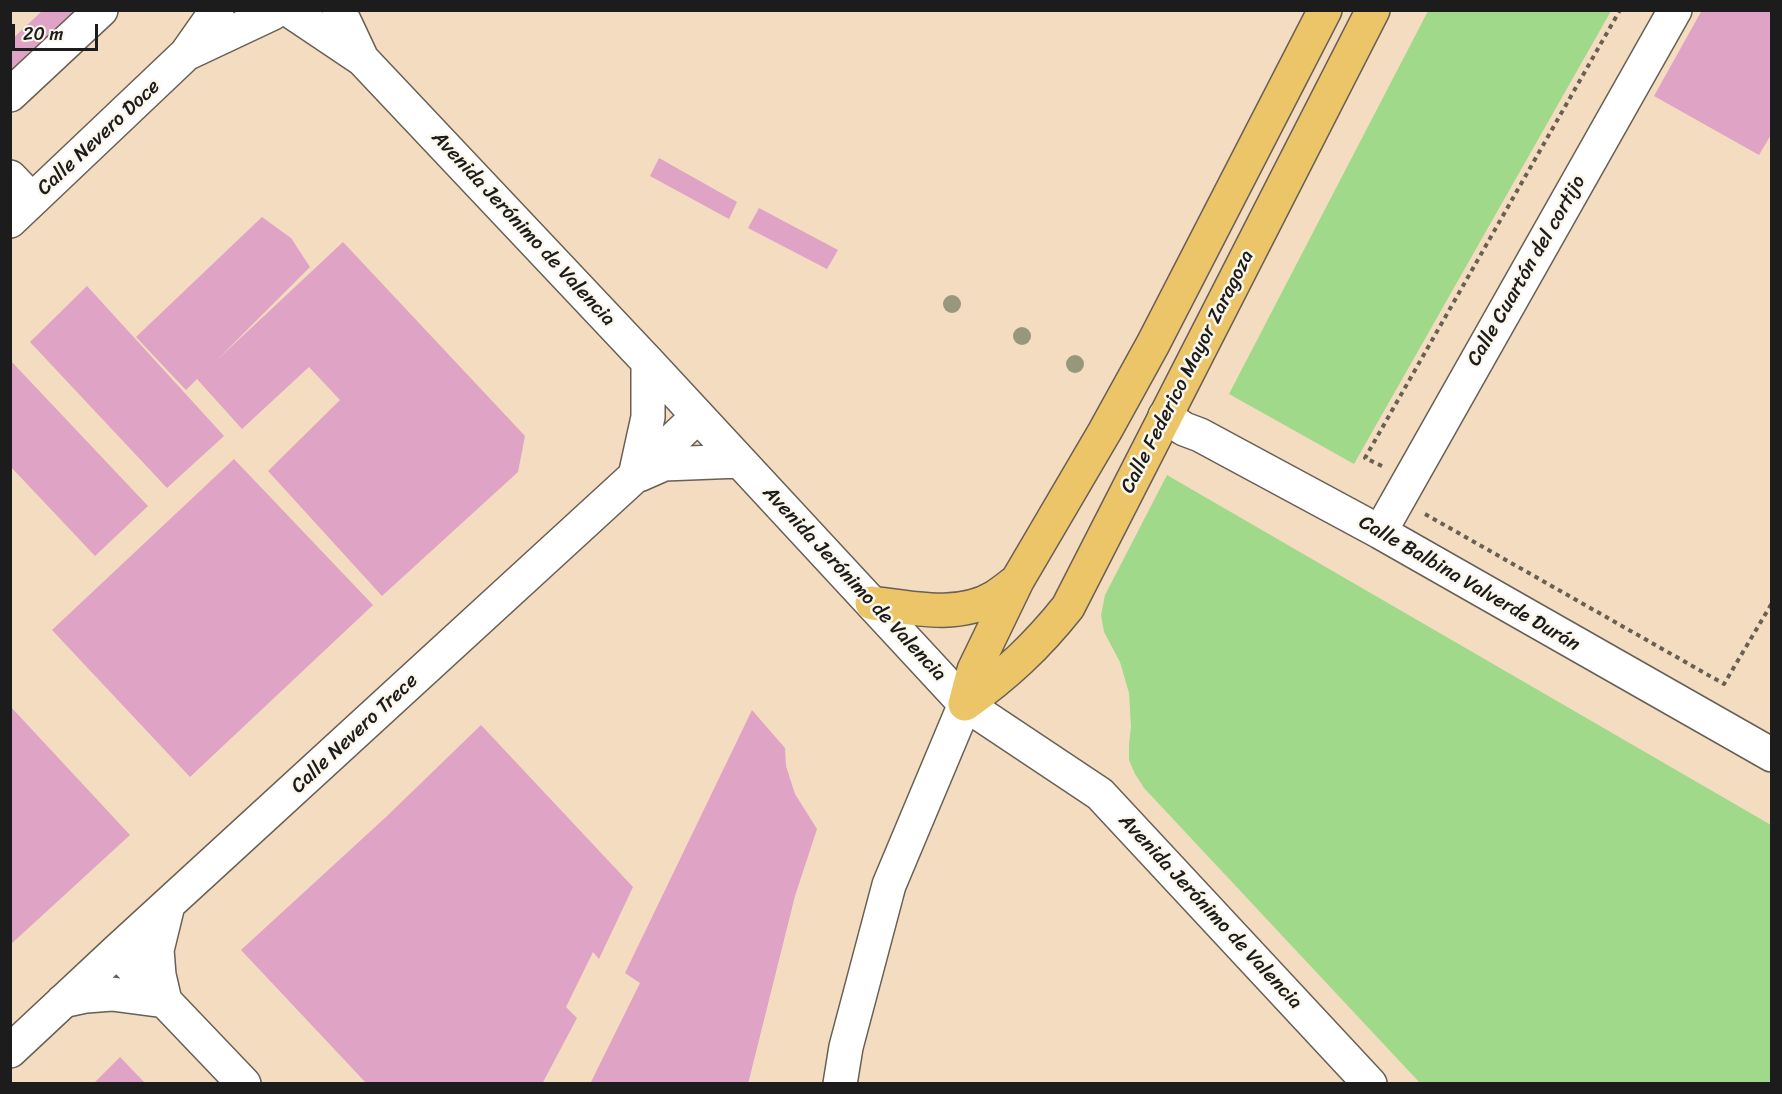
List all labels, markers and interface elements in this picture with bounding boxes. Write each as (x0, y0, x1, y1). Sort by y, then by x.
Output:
scale bar (15, 12, 100, 50)
text: 20 m (23, 18, 63, 50)
street label: Calle Nevero Doce (33, 75, 165, 201)
street label: Avenida Jerónimo de Valencia (426, 126, 620, 332)
street label: Calle Cuartón del cortijo (1463, 172, 1591, 370)
street label: Calle Federico Mayor Zaragoza (1116, 247, 1260, 497)
street label: Avenida Jerónimo de Valencia (757, 481, 951, 687)
street label: Calle Balbina Valverde Durán (1354, 511, 1584, 657)
street label: Calle Nevero Trece (287, 669, 423, 799)
street label: Avenida Jerónimo de Valencia (1113, 809, 1307, 1015)

